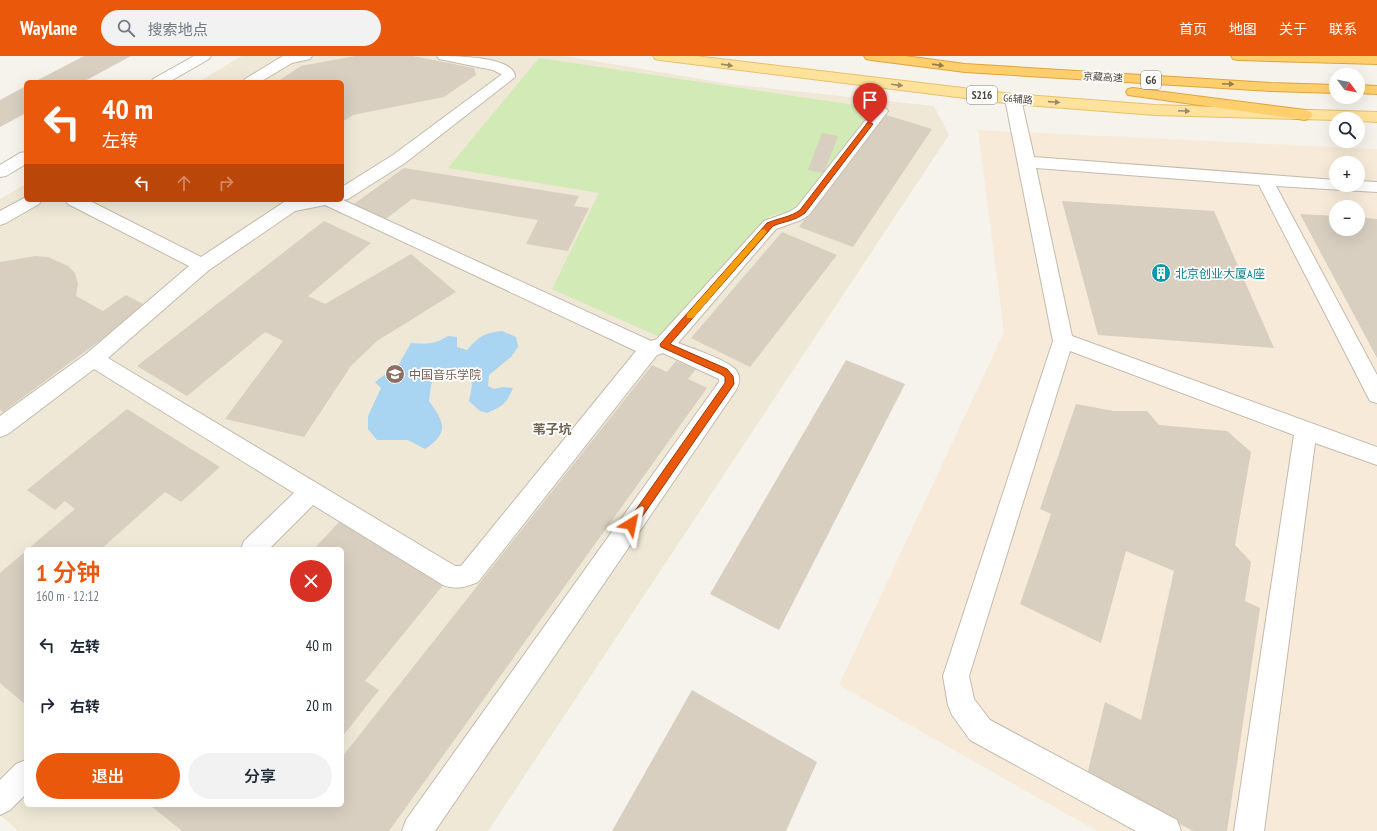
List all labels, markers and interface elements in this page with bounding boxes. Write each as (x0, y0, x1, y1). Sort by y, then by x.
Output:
search box (101, 10, 381, 46)
text: Waylane (20, 16, 77, 40)
icon: search (115, 17, 137, 39)
text: 搜索地点 (147, 20, 207, 39)
text: 首页 (1179, 20, 1207, 38)
text: 地图 (1229, 20, 1257, 38)
text: 关于 (1279, 20, 1307, 38)
text: 联系 (1329, 20, 1357, 38)
one-way arrow (721, 62, 733, 68)
one-way arrow (932, 62, 944, 68)
north arrow (1329, 68, 1365, 104)
map controls (1329, 68, 1365, 236)
street label: 京藏高速 (1083, 69, 1123, 85)
road number: G6 (1141, 71, 1161, 89)
one-way arrow (1222, 81, 1234, 88)
one-way arrow (891, 82, 903, 89)
pin (853, 83, 887, 124)
road number: S216 (967, 86, 997, 104)
icon: arrive (859, 89, 881, 111)
text: 40 m (102, 90, 153, 127)
street label: G6辅路 (1003, 91, 1033, 107)
icon: left (36, 96, 88, 148)
one-way arrow (1048, 99, 1060, 106)
one-way arrow (1178, 108, 1191, 114)
button: search (1329, 112, 1365, 148)
text: 左转 (102, 129, 138, 152)
button: + (1329, 156, 1365, 192)
icon: left (131, 172, 153, 194)
icon: ahead (173, 172, 195, 194)
icon: right (215, 172, 237, 194)
button: − (1329, 200, 1365, 236)
building icon: 北京创业大厦A座 (1150, 262, 1172, 284)
place label: 北京创业大厦A座 (1175, 266, 1265, 281)
school or university icon: 中国音乐学院 (384, 363, 406, 385)
place label: 中国音乐学院 (409, 367, 481, 382)
district label: 苇子坑 (532, 421, 572, 438)
position arrow (610, 503, 652, 545)
text: 1 分钟 (36, 557, 100, 588)
button: close (290, 560, 332, 602)
text: 160 m · 12:12 (36, 588, 99, 605)
icon: left (36, 634, 58, 656)
text: 40 m (306, 636, 332, 655)
text: 左转 (70, 637, 100, 656)
icon: right (36, 694, 58, 716)
text: 20 m (306, 696, 332, 715)
text: 右转 (70, 697, 100, 716)
button: 退出 (36, 753, 180, 799)
button: 分享 (188, 753, 332, 799)

